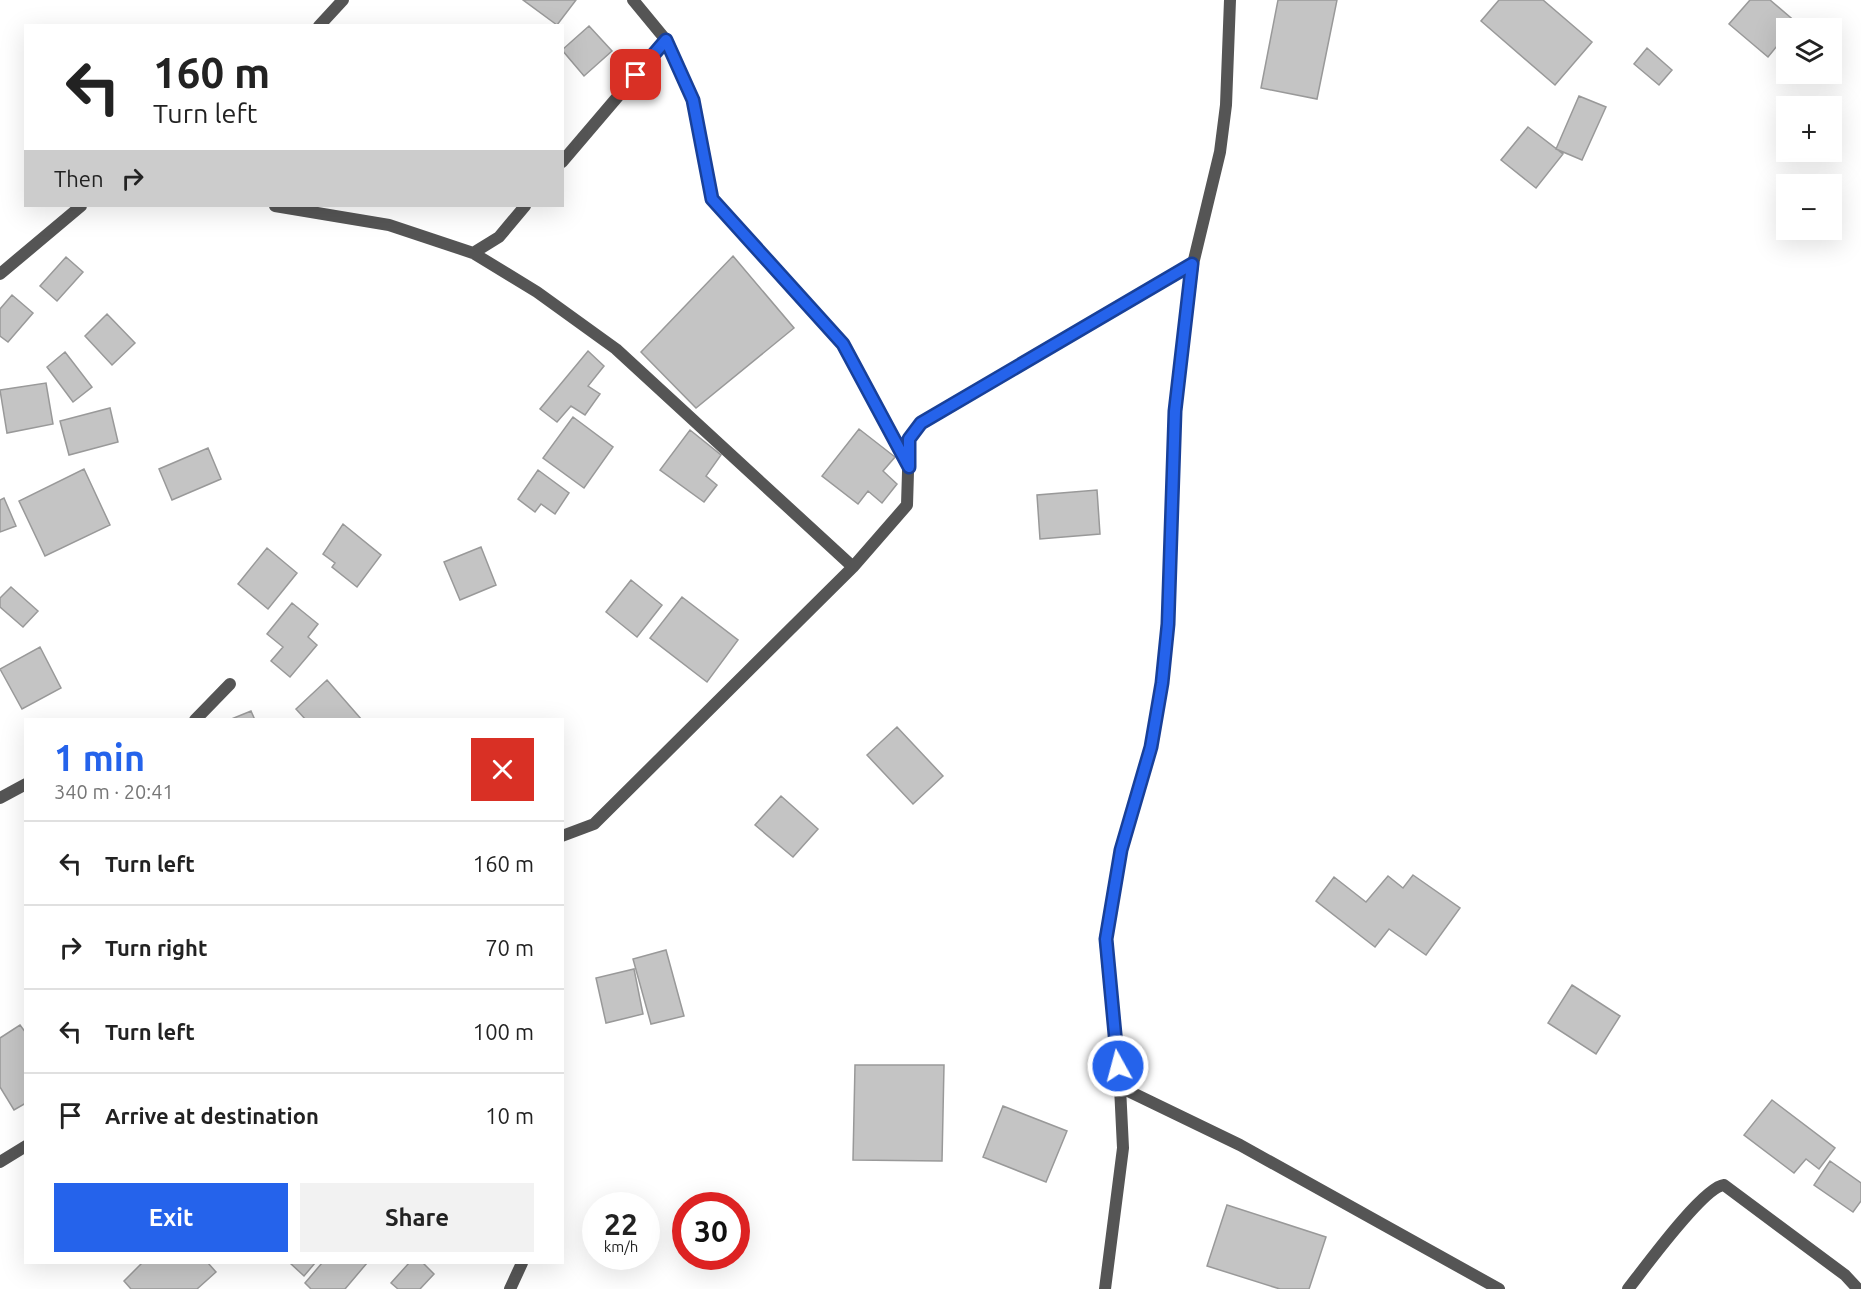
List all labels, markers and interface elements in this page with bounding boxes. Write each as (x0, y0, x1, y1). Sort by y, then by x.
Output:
map controls (1776, 18, 1842, 240)
button: layers (1776, 18, 1842, 84)
icon: left (54, 48, 132, 126)
text: 160 m (153, 49, 270, 96)
pin (610, 49, 661, 100)
icon: arrive (619, 58, 652, 91)
button: + (1776, 96, 1842, 162)
text: Turn left (153, 98, 257, 128)
icon: right (116, 162, 149, 195)
text: Then (54, 166, 104, 191)
button: − (1776, 174, 1842, 240)
text: 1 min (54, 737, 145, 778)
button: close (471, 738, 534, 801)
text: 340 m · 20:41 (54, 780, 174, 803)
icon: left (54, 847, 87, 880)
text: Turn left (105, 851, 195, 876)
text: 160 m (473, 851, 534, 876)
icon: right (54, 931, 87, 964)
text: Turn right (105, 935, 207, 960)
text: 70 m (485, 935, 534, 960)
icon: left (54, 1015, 87, 1048)
text: Turn left (105, 1019, 195, 1044)
text: 100 m (473, 1019, 534, 1044)
position arrow (1086, 1034, 1150, 1098)
icon: arrive (54, 1099, 87, 1132)
text: Arrive at destination (105, 1103, 319, 1128)
text: 10 m (485, 1103, 534, 1128)
button: Exit (54, 1183, 288, 1252)
button: Share (300, 1183, 534, 1252)
speed limit sign: 30 (672, 1192, 750, 1270)
text: 22 (604, 1207, 638, 1241)
text: km/h (604, 1238, 638, 1255)

